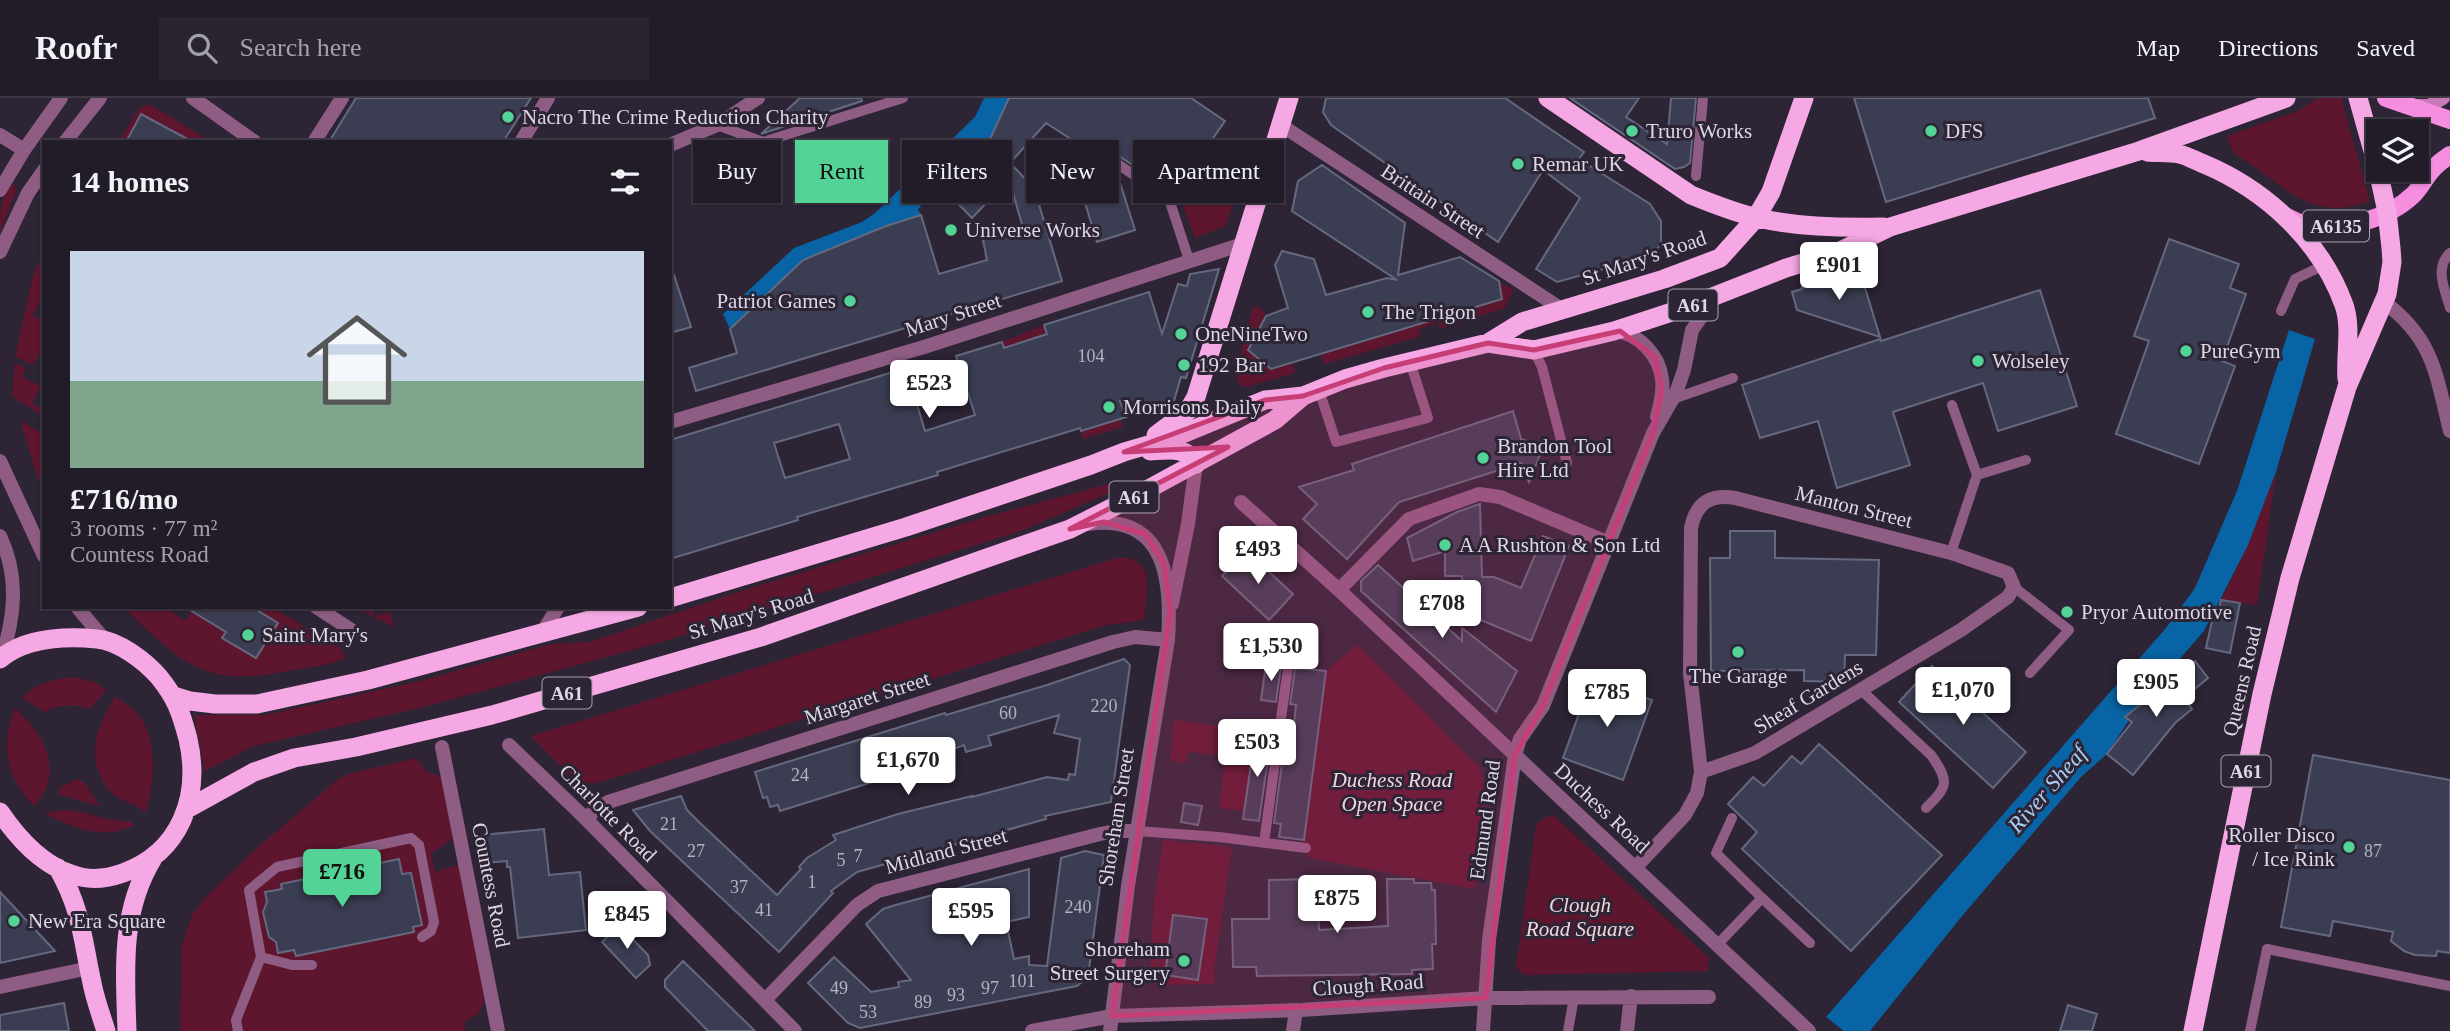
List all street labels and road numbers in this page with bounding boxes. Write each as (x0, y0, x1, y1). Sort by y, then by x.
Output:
street label: Brittain Street (1377, 159, 1489, 243)
road number: A6135 (2303, 210, 2369, 242)
street label: St Mary's Road (1579, 225, 1710, 290)
street label: Mary Street (902, 288, 1004, 342)
road number: A61 (1668, 290, 1718, 321)
street label: Manton Street (1793, 481, 1915, 533)
road number: A61 (1110, 482, 1158, 512)
street label: St Mary's Road (685, 583, 817, 644)
street label: Queens Road (2218, 623, 2266, 739)
street label: Sheaf Gardens (1749, 655, 1867, 739)
street label: Margaret Street (801, 666, 933, 730)
road number: A61 (542, 678, 592, 708)
street label: Shoreham Street (1093, 746, 1139, 888)
road number: A61 (2222, 756, 2270, 786)
street label: Edmund Road (1465, 758, 1505, 881)
street label: Duchess Road (1550, 758, 1655, 858)
street label: Charlotte Road (554, 759, 662, 867)
street label: Countess Road (467, 821, 515, 950)
street label: Midland Street (882, 823, 1010, 879)
street label: Clough Road (1312, 969, 1425, 1001)

